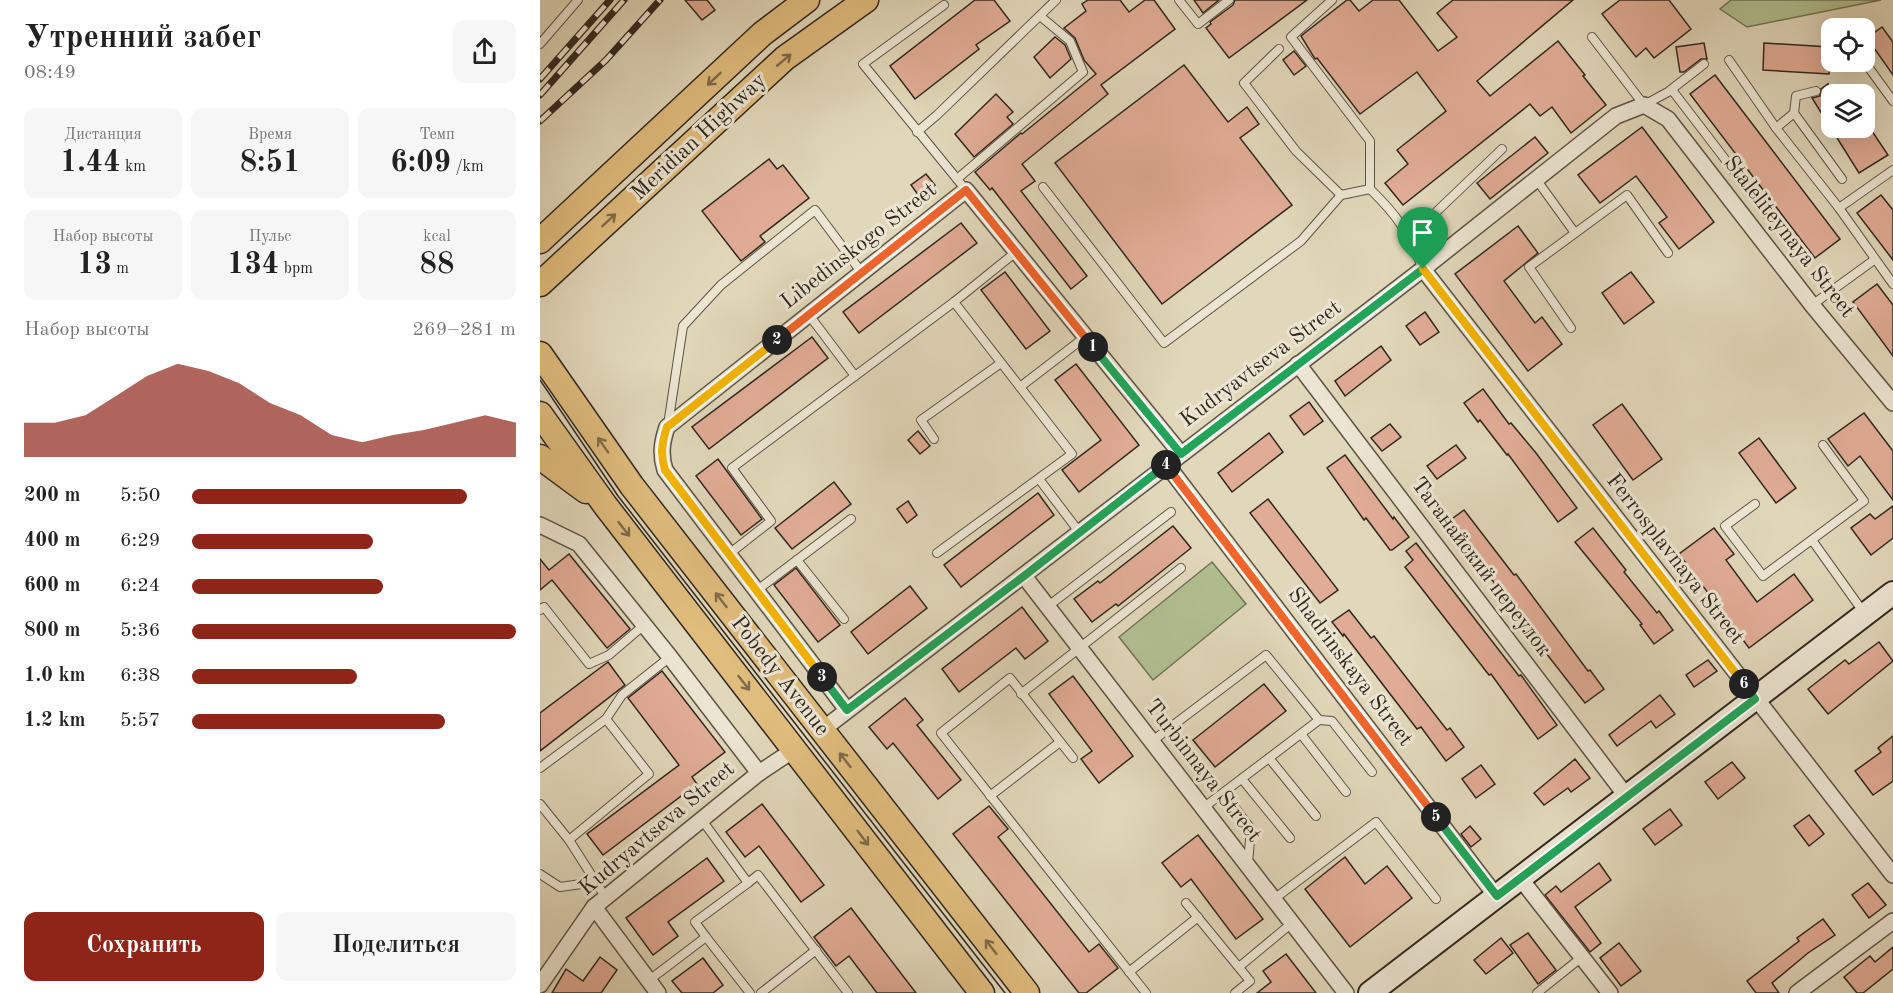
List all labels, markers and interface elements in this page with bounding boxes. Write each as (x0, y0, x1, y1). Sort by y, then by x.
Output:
map controls (1821, 18, 1875, 138)
button: locate (1821, 18, 1875, 72)
button: share (453, 20, 516, 83)
text: Утренний забег (24, 22, 261, 55)
one-way arrow (776, 53, 791, 67)
text: 08:49 (24, 63, 76, 83)
street label: Meridian Highway (627, 69, 771, 205)
one-way arrow (707, 71, 722, 86)
button: layers (1821, 84, 1875, 138)
text: Дистанция (64, 127, 142, 143)
text: Время (248, 127, 292, 143)
text: Темп (419, 127, 455, 143)
text: 1.44 (60, 148, 121, 178)
text: 8:51 (240, 148, 300, 178)
text: 6:09 (390, 148, 451, 178)
street label: Staleliteynaya Street (1719, 152, 1859, 322)
text: km (121, 159, 146, 175)
text: /km (451, 159, 484, 175)
street label: Libedinskogo Street (777, 179, 941, 313)
pin (1397, 207, 1448, 269)
one-way arrow (602, 213, 617, 227)
icon: arrive (1406, 216, 1439, 249)
text: Набор высоты (53, 229, 153, 245)
text: Пульс (249, 229, 291, 245)
text: kcal (423, 229, 451, 245)
text: 13 (77, 250, 112, 280)
text: 134 (227, 250, 279, 280)
text: 88 (420, 250, 454, 280)
text: m (112, 261, 129, 277)
text: bpm (279, 261, 313, 277)
street label: Kudryavtseva Street (1176, 296, 1346, 432)
text: Набор высоты (24, 320, 150, 340)
text: 269–281 m (413, 320, 516, 340)
pin: 2 (762, 325, 792, 355)
text: 2 (772, 332, 782, 348)
pin: 1 (1078, 332, 1108, 362)
text: 1 (1088, 339, 1098, 355)
one-way arrow (597, 438, 610, 454)
pin: 4 (1151, 450, 1181, 480)
text: 4 (1161, 457, 1171, 473)
street label: Ferrosplavnaya Street (1602, 470, 1748, 648)
street label: Таганайский переулок (1407, 473, 1555, 661)
text: 200 m (24, 486, 80, 506)
text: 5:50 (120, 486, 160, 506)
one-way arrow (617, 521, 630, 537)
text: 400 m (24, 531, 80, 551)
text: 6:29 (120, 531, 160, 551)
text: 600 m (24, 576, 80, 596)
text: 6:24 (120, 576, 160, 596)
street label: Shadrinskaya Street (1283, 583, 1417, 751)
one-way arrow (715, 593, 728, 609)
street label: Pobedy Avenue (727, 612, 833, 740)
text: 800 m (24, 621, 80, 641)
text: 5:36 (120, 621, 160, 641)
pin: 3 (807, 662, 837, 692)
text: 1.0 km (24, 666, 86, 686)
text: 6:38 (120, 666, 160, 686)
text: 3 (817, 669, 827, 685)
pin: 6 (1729, 669, 1759, 699)
one-way arrow (737, 675, 750, 691)
text: 6 (1739, 676, 1749, 692)
street label: Turbinnaya Street (1141, 696, 1265, 846)
text: 1.2 km (24, 711, 86, 731)
text: 5:57 (120, 711, 160, 731)
one-way arrow (839, 752, 852, 768)
street label: Kudryavtseva Street (575, 758, 739, 900)
pin: 5 (1421, 802, 1451, 832)
text: 5 (1431, 809, 1441, 825)
one-way arrow (856, 829, 869, 845)
button: Сохранить (24, 912, 264, 981)
button: Поделиться (276, 912, 516, 981)
one-way arrow (984, 939, 997, 955)

